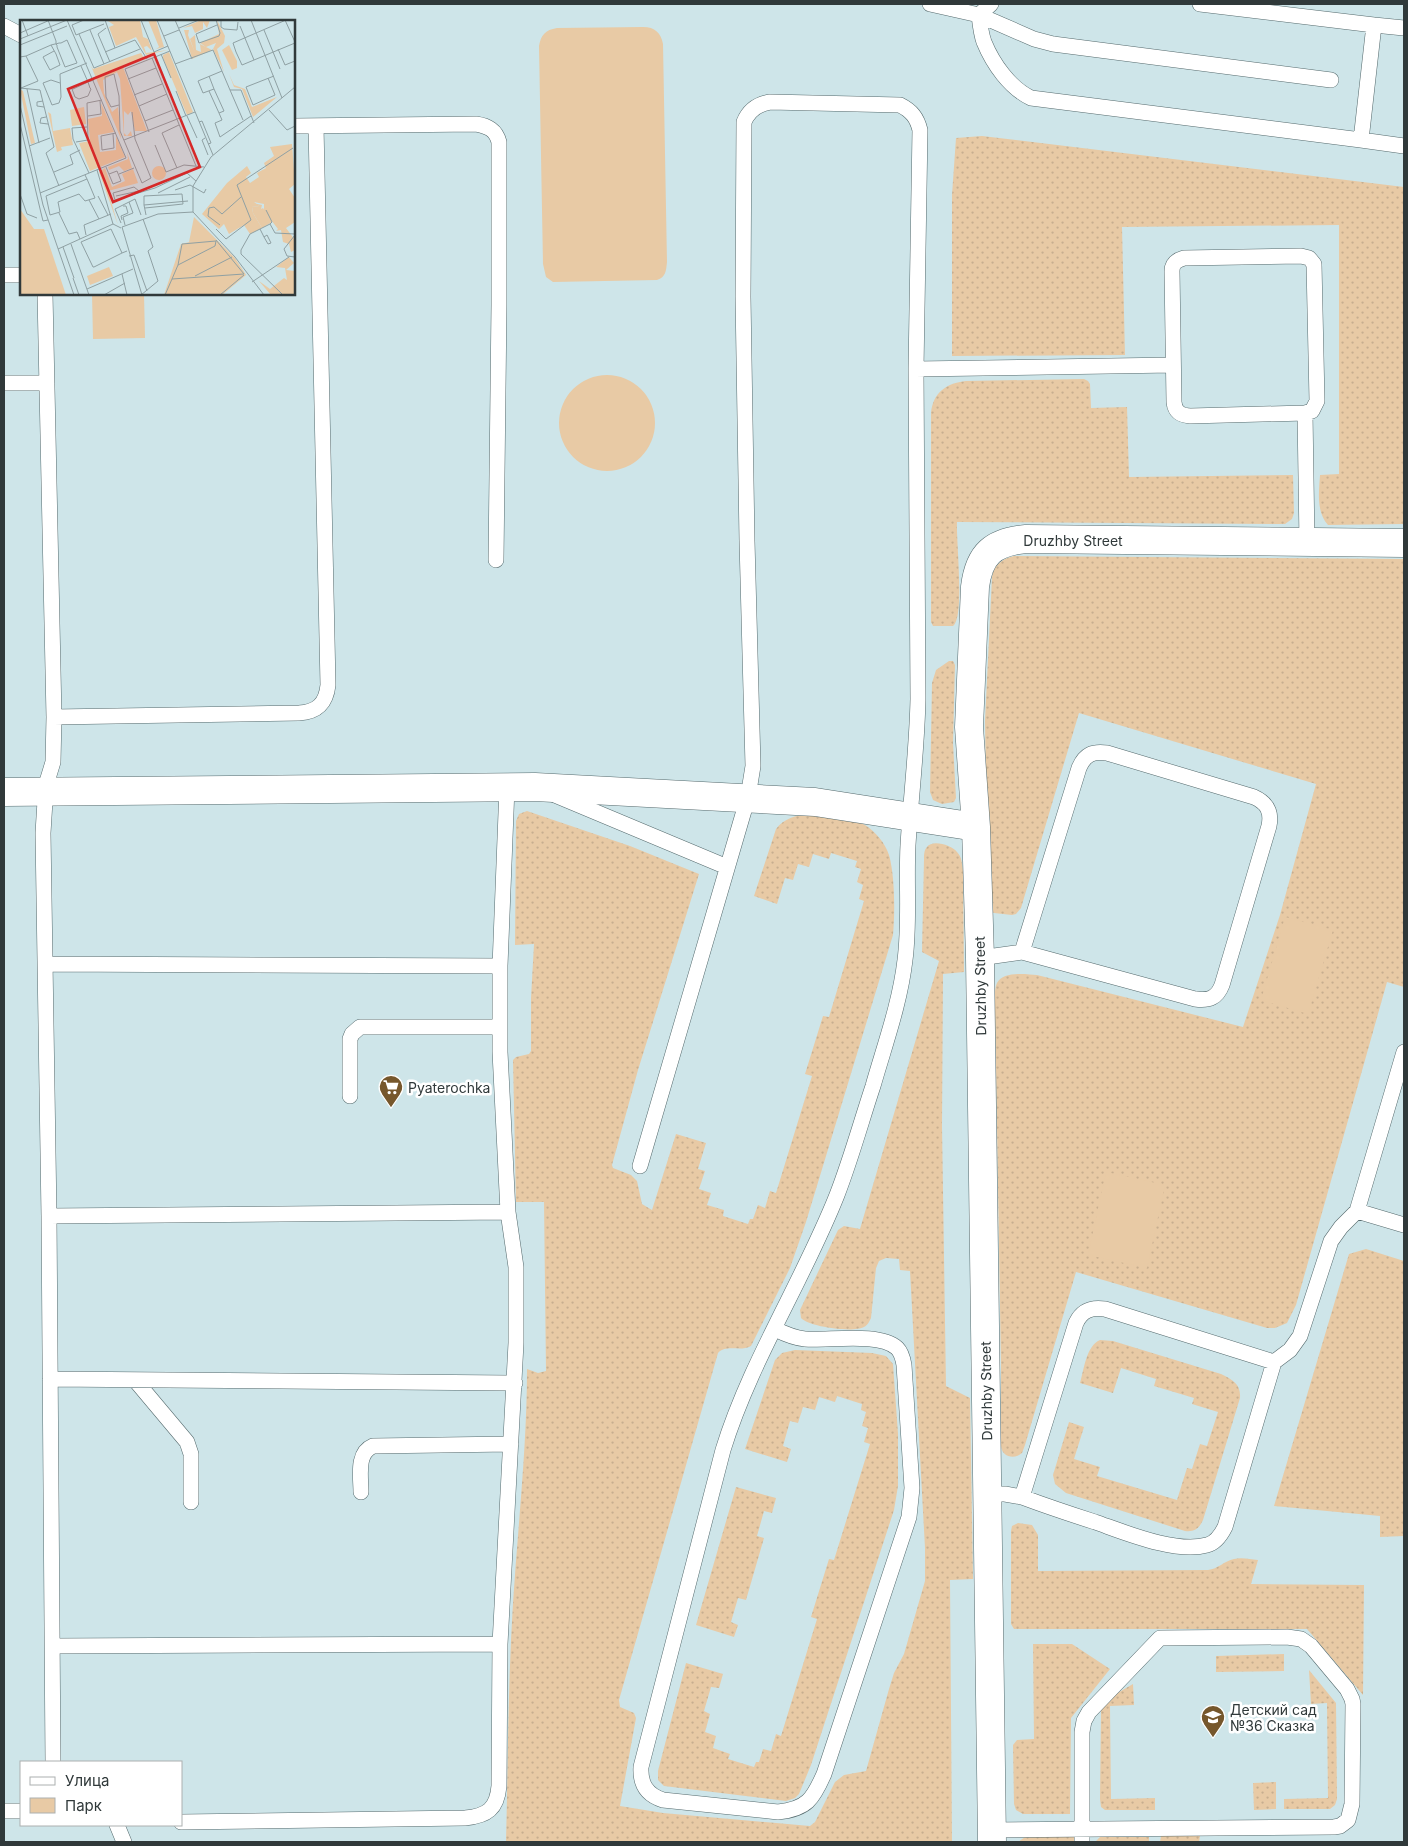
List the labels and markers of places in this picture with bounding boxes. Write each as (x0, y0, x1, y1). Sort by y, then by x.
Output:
supermarket icon: Pyaterochka (378, 1074, 404, 1108)
place label: Pyaterochka (408, 1079, 490, 1096)
place label: Детский сад №36 Сказка (1230, 1701, 1317, 1734)
school or university icon: Детский сад №36 Сказка (1200, 1704, 1226, 1738)

